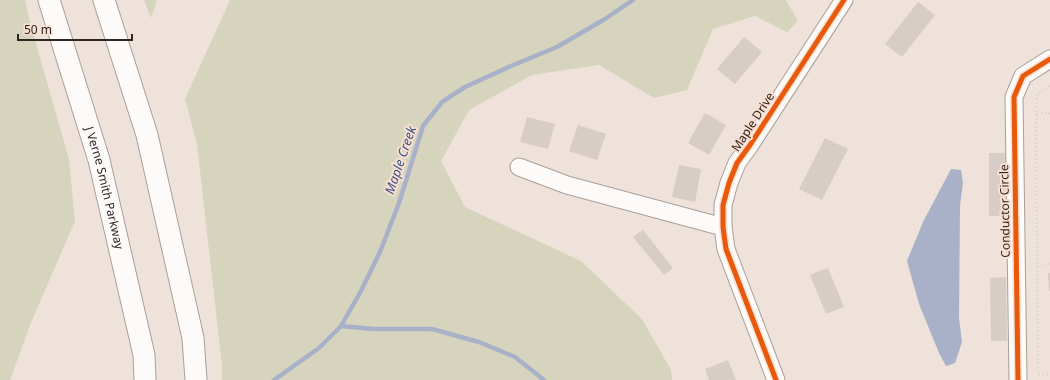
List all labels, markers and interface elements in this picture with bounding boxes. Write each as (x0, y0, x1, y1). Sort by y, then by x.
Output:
scale bar (18, 16, 132, 42)
text: 50 m (24, 21, 52, 38)
street label: Maple Drive (727, 89, 778, 155)
street label: J Verne Smith Parkway (81, 123, 129, 252)
water label: Maple Creek (380, 123, 420, 197)
street label: Conductor Circle (995, 164, 1014, 258)

